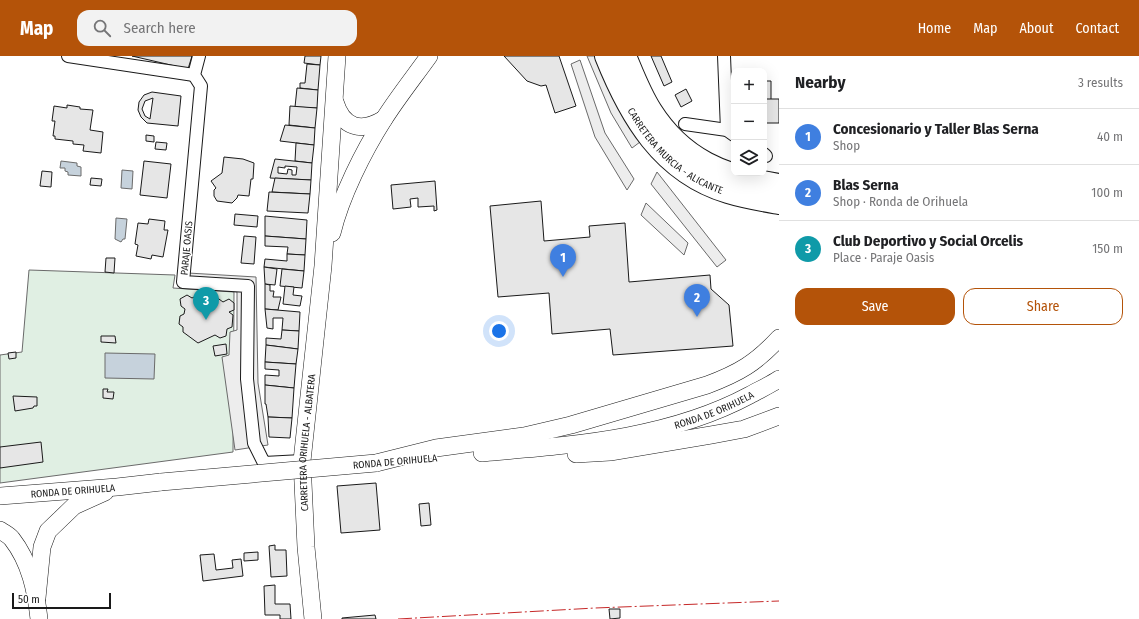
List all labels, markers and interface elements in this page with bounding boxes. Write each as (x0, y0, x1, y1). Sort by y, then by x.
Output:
search box (77, 10, 357, 46)
text: Map (20, 17, 53, 40)
icon: search (91, 17, 113, 39)
text: Search here (123, 19, 196, 37)
text: Home (918, 20, 951, 37)
text: Map (973, 20, 997, 37)
text: About (1019, 20, 1054, 37)
text: Contact (1076, 20, 1119, 37)
map controls (731, 68, 767, 176)
button: + (731, 68, 767, 104)
text: Nearby (795, 72, 846, 93)
text: 3 results (1078, 75, 1123, 90)
button: − (731, 104, 767, 140)
street label: CARRETERA MURCIA - ALICANTE (625, 106, 725, 197)
text: Concesionario y Taller Blas Serna (833, 120, 1039, 138)
text: 1 (805, 129, 811, 144)
text: 40 m (1097, 129, 1123, 144)
text: Shop (833, 138, 860, 153)
button: layers (731, 140, 767, 176)
text: Blas Serna (833, 176, 899, 194)
text: 2 (805, 185, 811, 200)
text: 100 m (1091, 185, 1123, 200)
text: Shop · Ronda de Orihuela (833, 194, 968, 209)
street label: PARAJE OASIS (179, 220, 195, 276)
text: Club Deportivo y Social Orcelis (833, 232, 1023, 250)
text: 3 (805, 241, 811, 256)
text: 150 m (1092, 241, 1123, 256)
pin: 1 (550, 244, 576, 277)
text: Place · Paraje Oasis (833, 250, 934, 265)
pin: 2 (684, 284, 710, 317)
pin: 3 (193, 287, 219, 320)
button: Save (795, 288, 955, 325)
button: Share (963, 288, 1123, 325)
your location (489, 321, 509, 341)
street label: CARRETERA ORIHUELA - ALBATERA (297, 373, 318, 511)
street label: RONDA DE ORIHUELA (673, 389, 757, 432)
street label: RONDA DE ORIHUELA (352, 452, 438, 472)
street label: RONDA DE ORIHUELA (30, 482, 116, 501)
scale bar (12, 591, 111, 610)
text: 50 m (18, 593, 40, 606)

